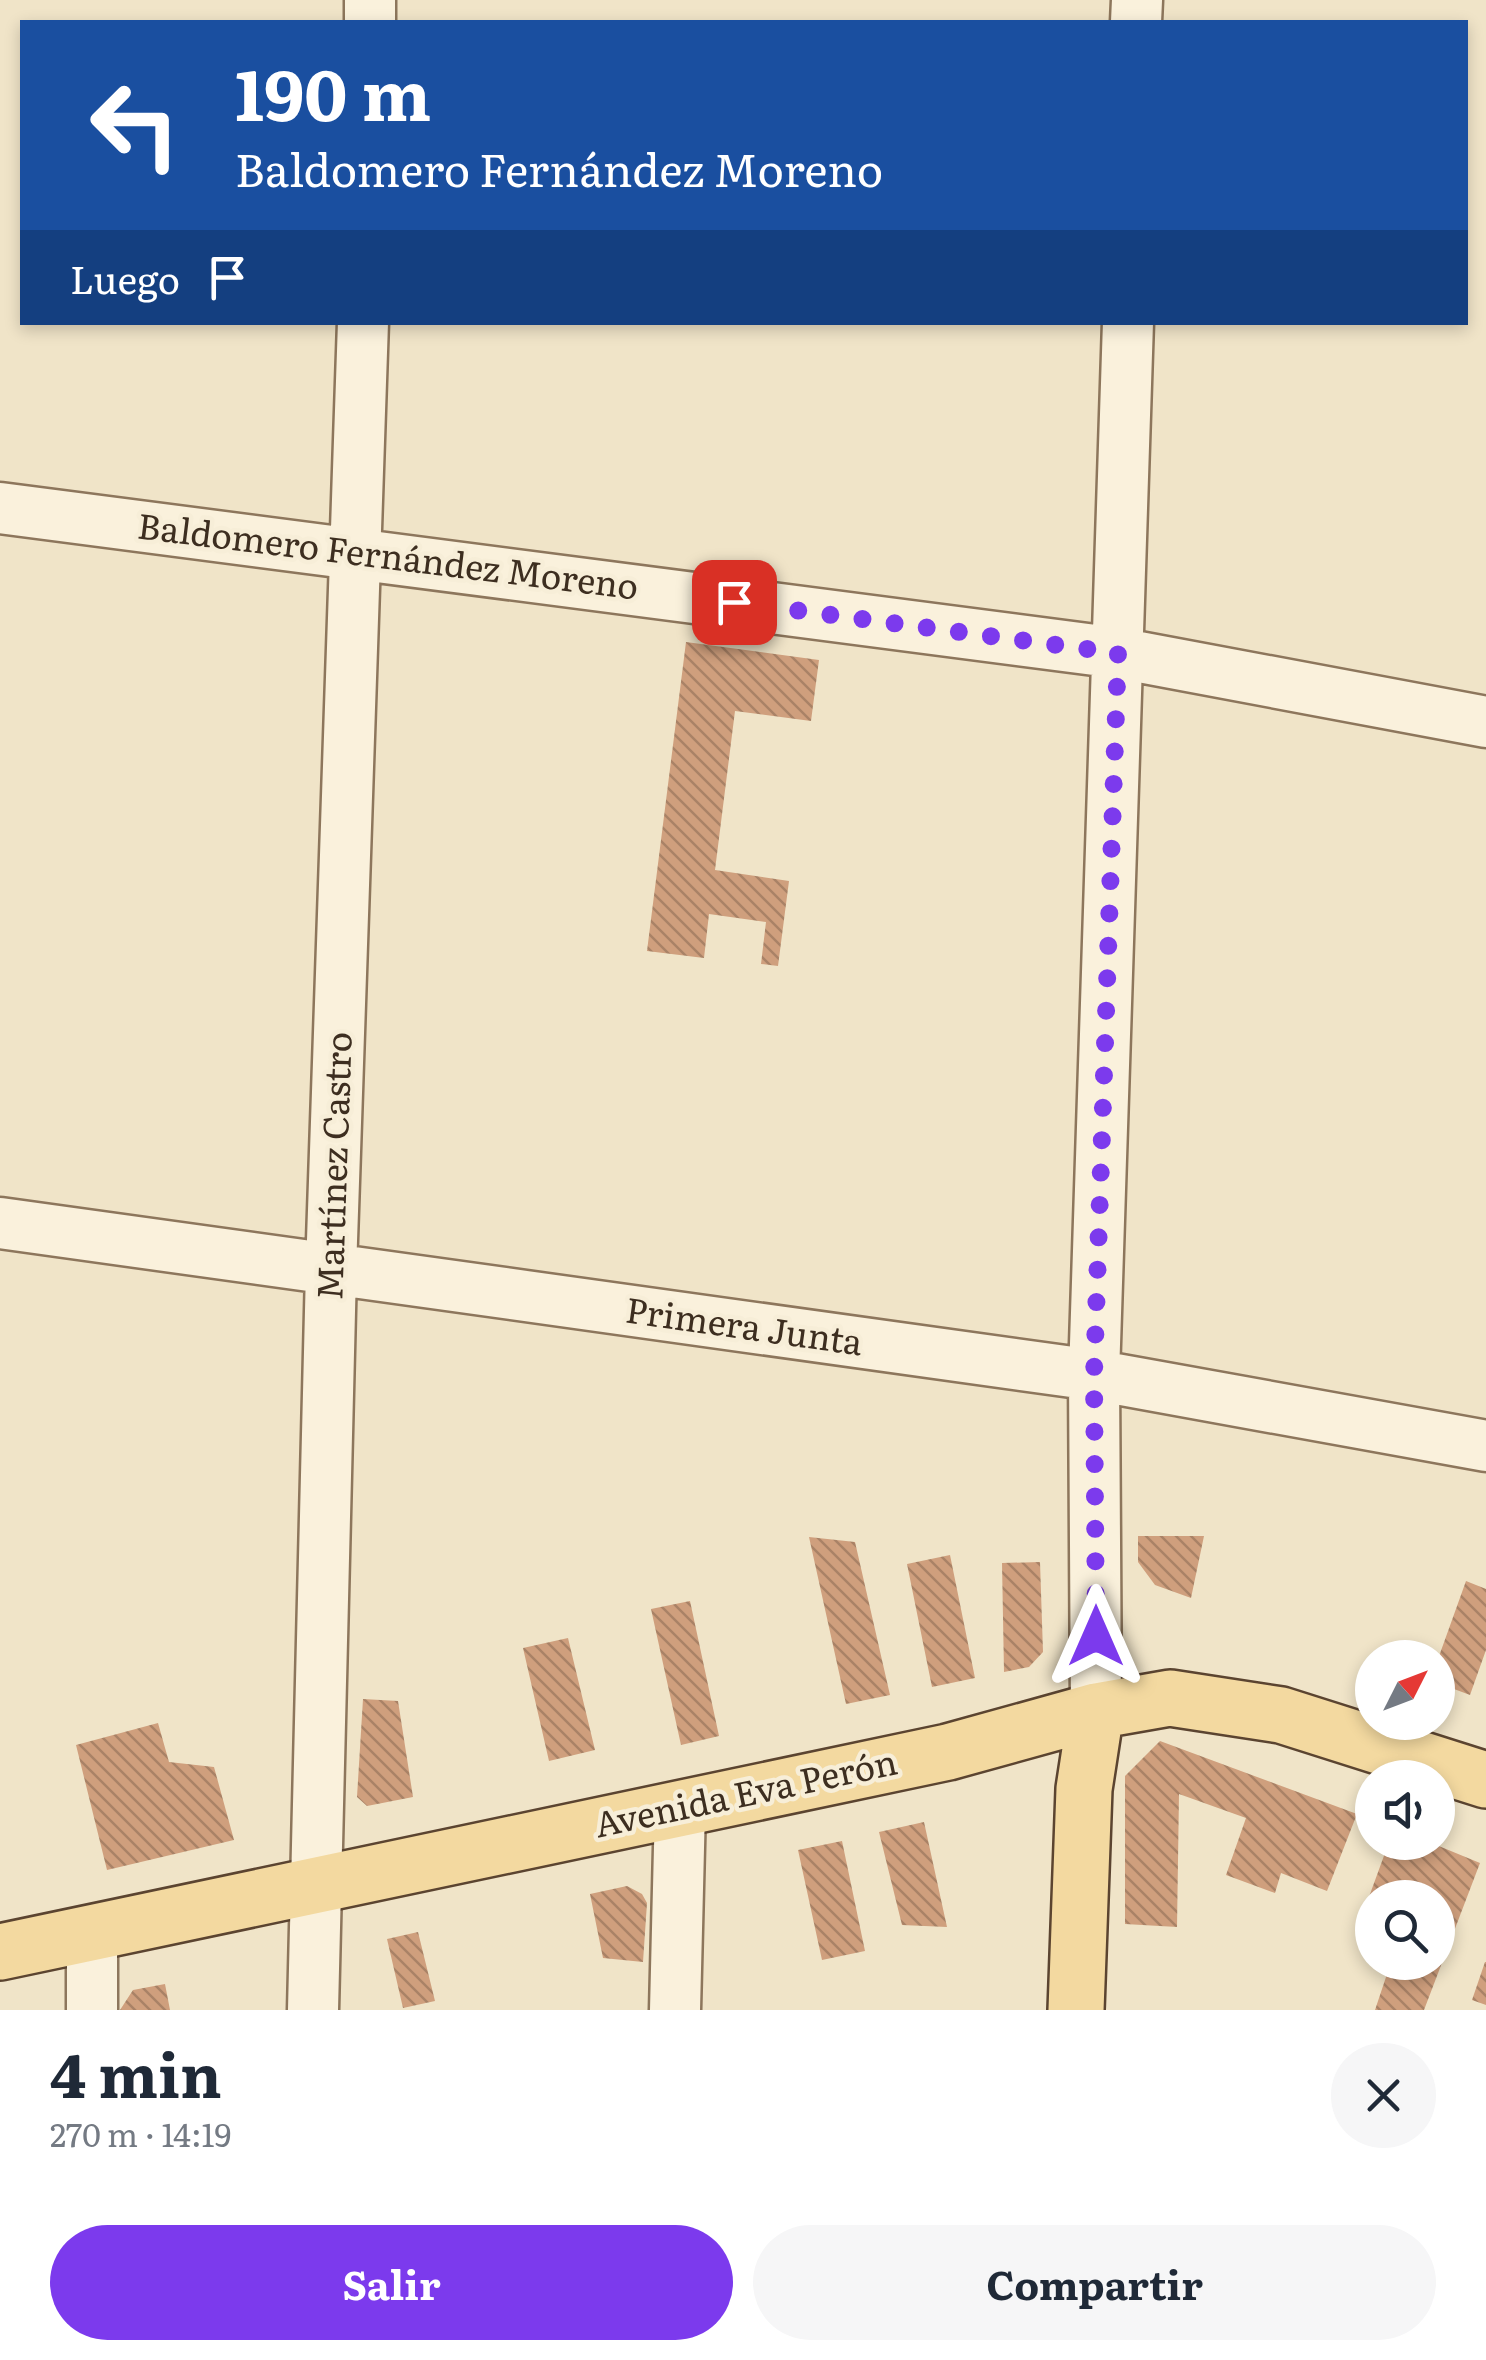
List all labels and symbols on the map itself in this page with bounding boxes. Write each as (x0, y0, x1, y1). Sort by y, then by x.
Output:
street label: Baldomero Fernández Moreno (135, 497, 642, 611)
pin (692, 560, 777, 645)
street label: Martínez Castro (301, 1031, 363, 1301)
street label: Primera Junta (623, 1282, 866, 1366)
position arrow (1044, 1584, 1148, 1688)
north arrow (1355, 1640, 1455, 1740)
street label: Avenida Eva Perón (589, 1734, 902, 1849)

